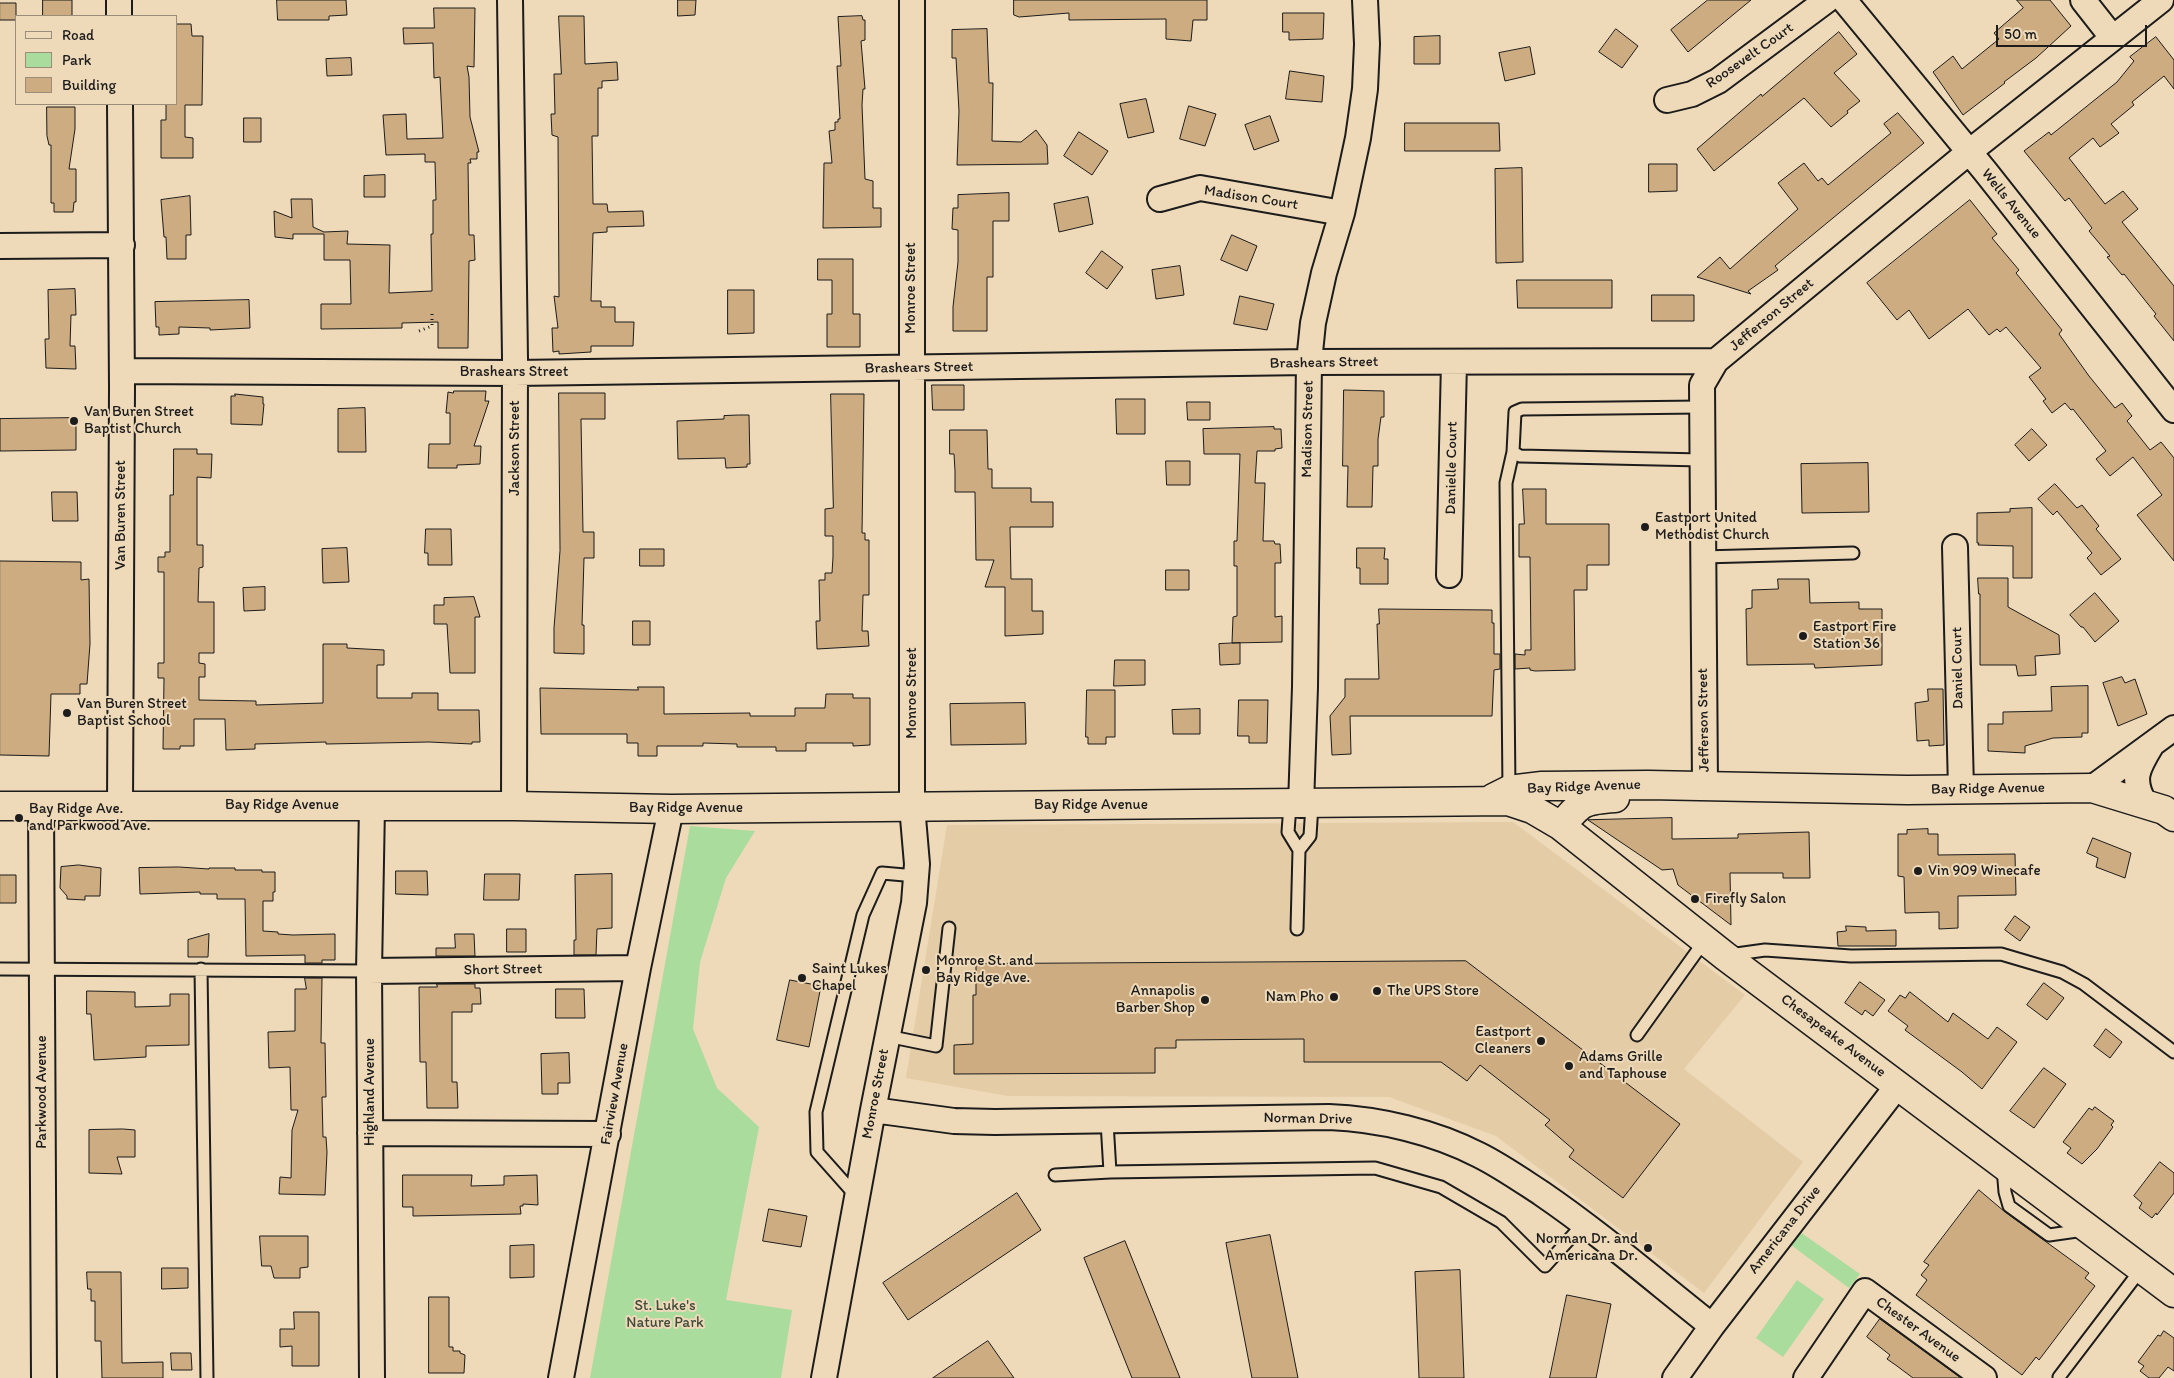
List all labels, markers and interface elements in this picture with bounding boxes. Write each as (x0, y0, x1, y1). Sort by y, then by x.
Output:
legend (15, 15, 178, 105)
scale bar (1999, 15, 2150, 47)
street label: Roosevelt Court (1703, 19, 1797, 93)
text: 50 m (2004, 25, 2037, 43)
text: Road (62, 26, 94, 44)
text: Park (62, 51, 92, 69)
text: Building (62, 76, 116, 94)
street label: Wells Avenue (1977, 165, 2045, 243)
street label: Madison Court (1203, 182, 1299, 214)
street label: Monroe Street (902, 242, 920, 334)
street label: Jefferson Street (1726, 275, 1818, 355)
street label: Brashears Street (1270, 353, 1378, 373)
street label: Brashears Street (865, 358, 973, 378)
street label: Brashears Street (460, 363, 568, 381)
street label: Madison Street (1298, 380, 1318, 478)
street label: Jackson Street (506, 400, 524, 496)
place label: Van Buren Street Baptist Church (84, 403, 194, 438)
marker: Van Buren Street Baptist Church (68, 415, 80, 427)
street label: Danielle Court (1442, 421, 1462, 515)
street label: Van Buren Street (112, 460, 130, 570)
place label: Eastport United Methodist Church (1655, 509, 1769, 544)
marker: Eastport United Methodist Church (1639, 521, 1651, 533)
place label: Eastport Fire Station 36 (1813, 618, 1896, 653)
street label: Daniel Court (1948, 627, 1968, 709)
marker: Eastport Fire Station 36 (1797, 630, 1809, 642)
street label: Monroe Street (903, 647, 921, 739)
street label: Jefferson Street (1694, 668, 1714, 772)
place label: Van Buren Street Baptist School (77, 695, 187, 730)
marker: Van Buren Street Baptist School (61, 707, 73, 719)
street label: Bay Ridge Avenue (1527, 776, 1641, 798)
street label: Bay Ridge Avenue (1931, 779, 2045, 799)
street label: Bay Ridge Avenue (225, 796, 339, 814)
street label: Bay Ridge Avenue (1034, 796, 1148, 814)
street label: Bay Ridge Avenue (629, 799, 743, 817)
place label: Bay Ridge Ave. and Parkwood Ave. (29, 800, 150, 835)
marker: Bay Ridge Ave. and Parkwood Ave. (13, 812, 25, 824)
place label: Vin 909 Winecafe (1928, 862, 2041, 880)
marker: Vin 909 Winecafe (1912, 865, 1924, 877)
place label: Firefly Salon (1705, 890, 1786, 908)
marker: Firefly Salon (1689, 893, 1701, 905)
place label: Monroe St. and Bay Ridge Ave. (936, 952, 1033, 987)
street label: Short Street (464, 960, 542, 980)
place label: Saint Lukes Chapel (812, 960, 887, 995)
marker: Monroe St. and Bay Ridge Ave. (920, 964, 932, 976)
marker: Saint Lukes Chapel (796, 972, 808, 984)
place label: Annapolis Barber Shop (1116, 982, 1195, 1017)
place label: The UPS Store (1387, 982, 1479, 1000)
marker: The UPS Store (1371, 985, 1383, 997)
place label: Nam Pho (1266, 988, 1324, 1006)
marker: Nam Pho (1328, 991, 1340, 1003)
street label: Chesapeake Avenue (1777, 991, 1889, 1081)
marker: Annapolis Barber Shop (1199, 994, 1211, 1006)
place label: Eastport Cleaners (1475, 1023, 1531, 1058)
street label: Parkwood Avenue (33, 1035, 51, 1149)
marker: Eastport Cleaners (1535, 1035, 1547, 1047)
street label: Highland Avenue (361, 1038, 379, 1146)
street label: Fairview Avenue (597, 1042, 633, 1146)
street label: Monroe Street (858, 1047, 894, 1141)
place label: Adams Grille and Taphouse (1579, 1048, 1667, 1083)
marker: Adams Grille and Taphouse (1563, 1060, 1575, 1072)
street label: Norman Drive (1263, 1109, 1353, 1129)
street label: Americana Drive (1745, 1182, 1825, 1278)
place label: Norman Dr. and Americana Dr. (1536, 1230, 1638, 1265)
marker: Norman Dr. and Americana Dr. (1642, 1242, 1654, 1254)
street label: Chester Avenue (1872, 1293, 1964, 1367)
park label: St. Luke's Nature Park (626, 1297, 704, 1332)

